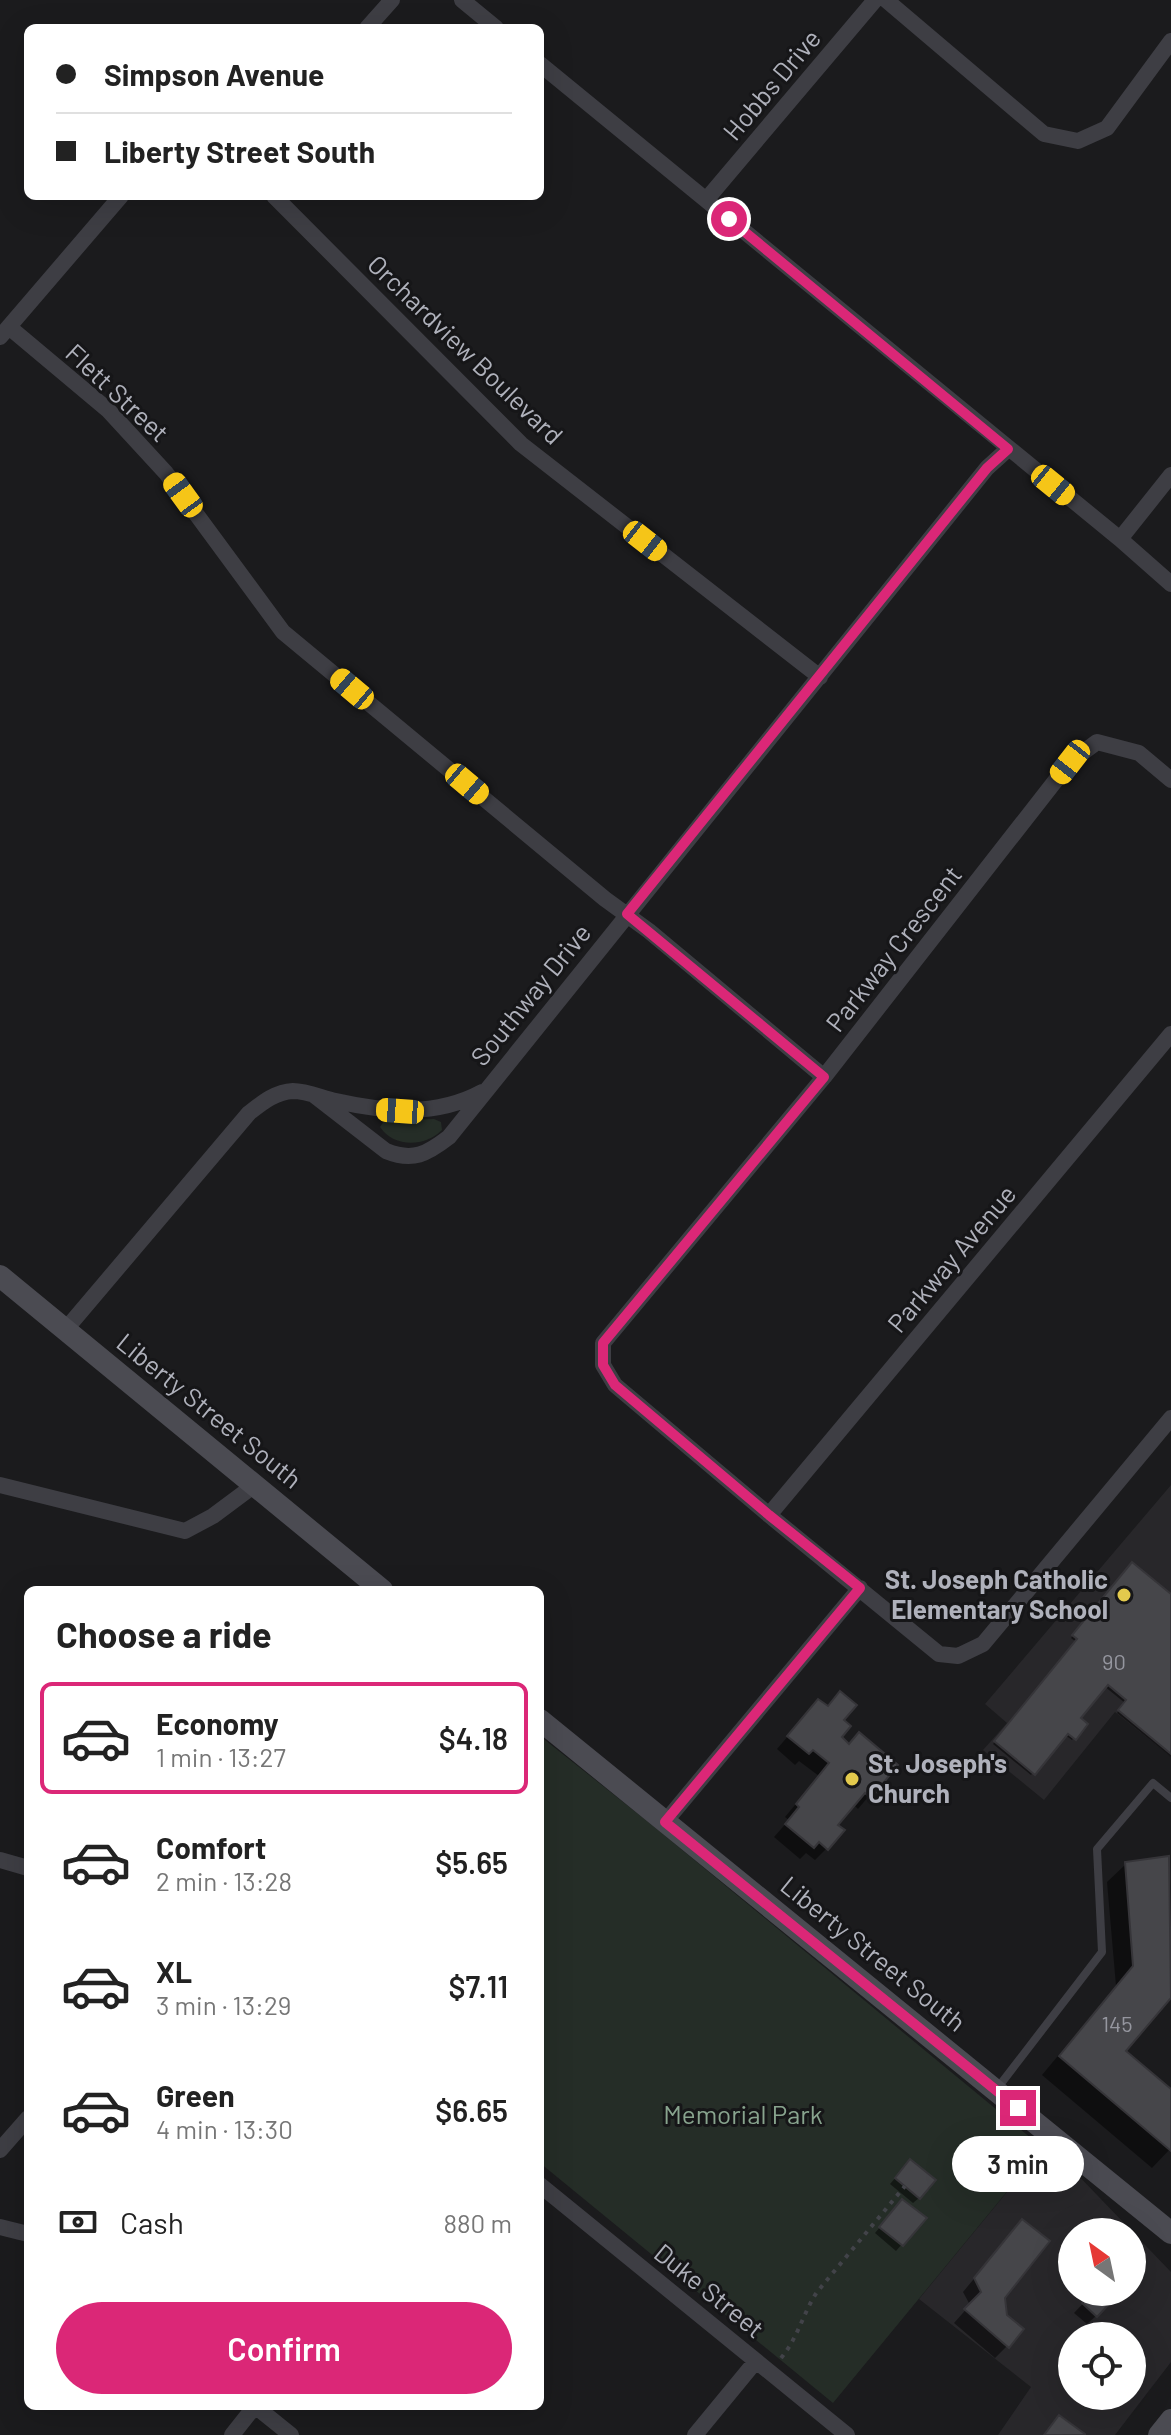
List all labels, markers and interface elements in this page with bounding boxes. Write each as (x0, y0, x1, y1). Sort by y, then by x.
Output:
street label: Hobbs Drive (716, 22, 826, 146)
text: Simpson Avenue (104, 56, 324, 92)
text: Liberty Street South (104, 133, 375, 169)
route start (711, 201, 747, 237)
street label: Orchardview Boulevard (362, 248, 570, 450)
street label: Flett Street (60, 336, 176, 447)
car (1027, 461, 1079, 509)
car (159, 469, 207, 521)
car (619, 517, 671, 565)
car (326, 664, 378, 714)
car (1046, 736, 1094, 788)
car (441, 759, 493, 809)
street label: Parkway Crescent (818, 859, 967, 1037)
street label: Southway Drive (463, 917, 596, 1071)
car (375, 1097, 425, 1125)
street label: Parkway Avenue (880, 1178, 1021, 1338)
street label: Liberty Street South (111, 1326, 309, 1494)
place label: St. Joseph Catholic Elementary School (885, 1563, 1108, 1624)
marker: St. Joseph Catholic Elementary School (1115, 1586, 1133, 1604)
text: Choose a ride (56, 1612, 272, 1655)
house number: 90 (1102, 1648, 1126, 1674)
icon: car (60, 1702, 132, 1774)
text: Economy (156, 1705, 279, 1741)
text: $4.18 (439, 1720, 508, 1756)
text: 1 min · 13:27 (156, 1741, 286, 1772)
place label: St. Joseph's Church (868, 1747, 1007, 1808)
marker: St. Joseph's Church (843, 1770, 861, 1788)
icon: car (60, 1826, 132, 1898)
text: Comfort (156, 1829, 266, 1865)
text: $5.65 (435, 1844, 508, 1880)
text: 2 min · 13:28 (156, 1865, 292, 1896)
street label: Liberty Street South (775, 1869, 973, 2037)
icon: car (60, 1950, 132, 2022)
text: XL (156, 1953, 192, 1989)
text: $7.11 (449, 1968, 508, 2004)
text: 3 min · 13:29 (156, 1989, 291, 2020)
house number: 145 (1101, 2010, 1133, 2036)
icon: car (60, 2074, 132, 2146)
text: Green (156, 2077, 235, 2113)
route end (1000, 2090, 1036, 2126)
text: $6.65 (435, 2092, 508, 2128)
park label: Memorial Park (663, 2098, 823, 2129)
text: 4 min · 13:30 (156, 2113, 293, 2144)
callout: 3 min (952, 2136, 1084, 2192)
text: 3 min (987, 2148, 1049, 2179)
icon: cash (56, 2200, 100, 2244)
text: Cash (120, 2204, 184, 2240)
text: 880 m (444, 2207, 512, 2238)
north arrow (1058, 2218, 1146, 2306)
map controls (1058, 2218, 1146, 2410)
street label: Duke Street (649, 2236, 771, 2343)
button: Confirm (56, 2302, 512, 2394)
button: locate (1058, 2322, 1146, 2410)

